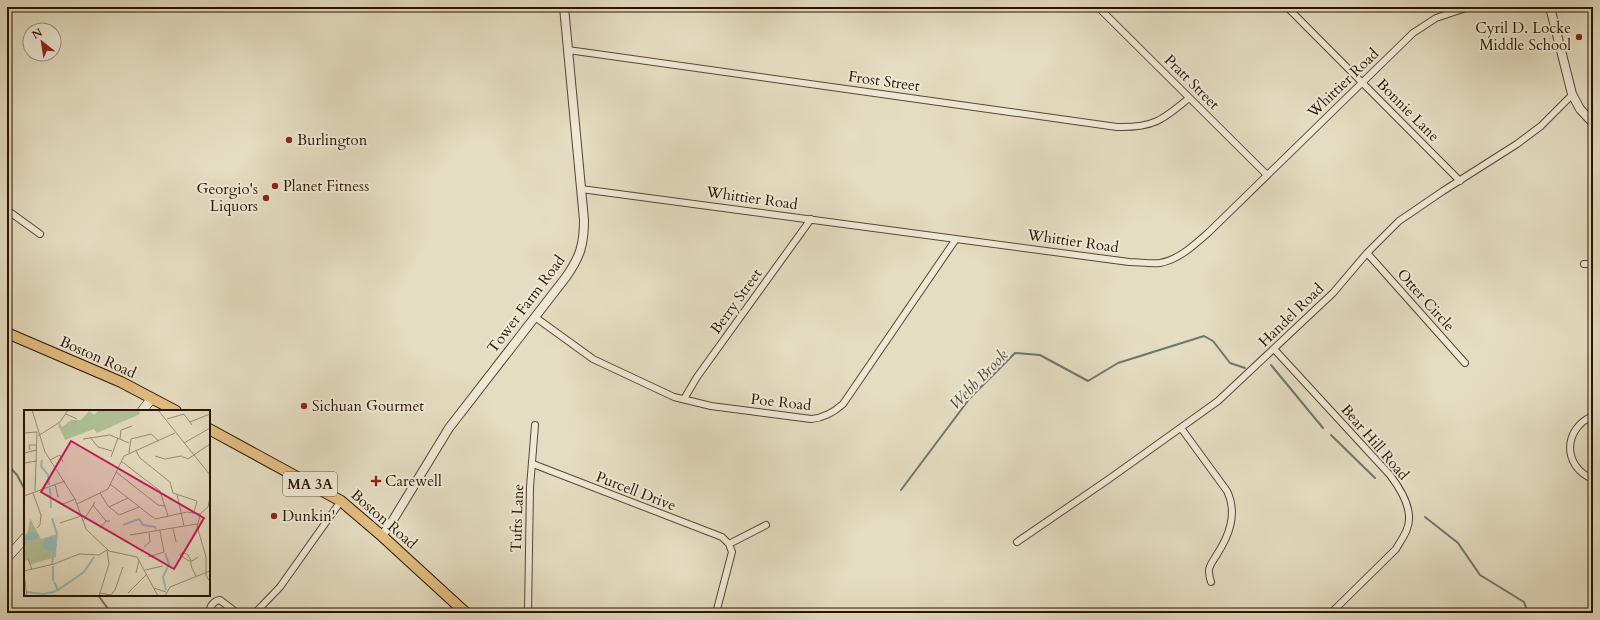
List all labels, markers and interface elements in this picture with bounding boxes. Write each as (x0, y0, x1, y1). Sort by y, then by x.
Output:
place label: Cyril D. Locke Middle School (1475, 18, 1571, 55)
north arrow (22, 22, 62, 62)
text: N (29, 25, 46, 43)
marker: Cyril D. Locke Middle School (1574, 32, 1584, 42)
street label: Whittier Road (1302, 44, 1383, 123)
street label: Pratt Street (1160, 50, 1224, 114)
street label: Frost Street (847, 66, 921, 96)
street label: Bonnie Lane (1372, 74, 1444, 146)
place label: Burlington (297, 130, 368, 150)
marker: Burlington (284, 135, 294, 145)
place label: Planet Fitness (283, 176, 369, 196)
place label: Georgio's Liquors (197, 179, 258, 216)
marker: Planet Fitness (270, 181, 280, 191)
street label: Whittier Road (704, 182, 799, 214)
marker: Georgio's Liquors (261, 193, 271, 203)
street label: Whittier Road (1025, 225, 1120, 257)
street label: Tower Farm Road (483, 251, 569, 357)
street label: Berry Street (706, 264, 767, 338)
street label: Otter Circle (1393, 265, 1459, 336)
street label: Handel Road (1254, 279, 1328, 351)
street label: Boston Road (57, 331, 139, 383)
water label: Webb Brook (944, 345, 1013, 415)
street label: Poe Road (750, 389, 812, 415)
place label: Sichuan Gourmet (312, 396, 424, 416)
street label: Bear Hill Road (1336, 400, 1414, 484)
marker: Sichuan Gourmet (299, 401, 309, 411)
inset map (24, 410, 210, 596)
street label: Purcell Drive (593, 467, 679, 515)
place label: Carewell (385, 471, 442, 491)
road number: MA 3A (283, 472, 337, 496)
marker: Carewell (370, 475, 382, 487)
street label: Tufts Lane (506, 483, 528, 553)
street label: Boston Road (347, 485, 421, 553)
place label: Dunkin' (282, 506, 335, 526)
marker: Dunkin' (269, 511, 279, 521)

